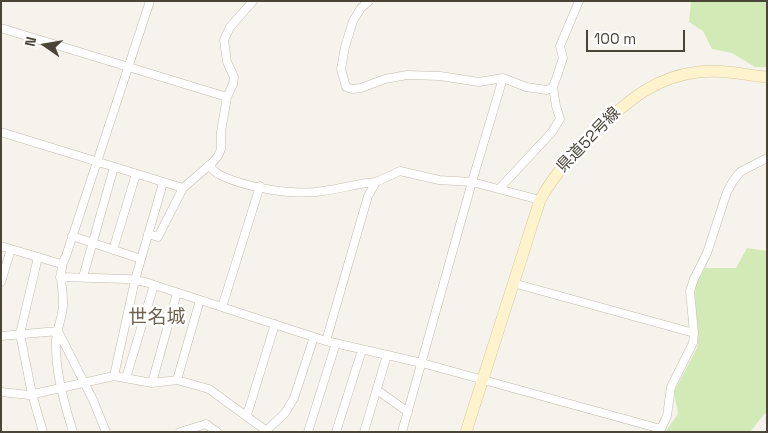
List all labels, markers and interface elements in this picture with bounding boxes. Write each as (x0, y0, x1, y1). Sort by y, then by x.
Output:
north arrow (20, 20, 70, 70)
scale bar (588, 20, 687, 52)
text: 100 m (594, 29, 636, 48)
text: N (21, 35, 40, 48)
street label: 県道52号線 (553, 103, 625, 177)
district label: 世名城 (129, 307, 185, 329)

